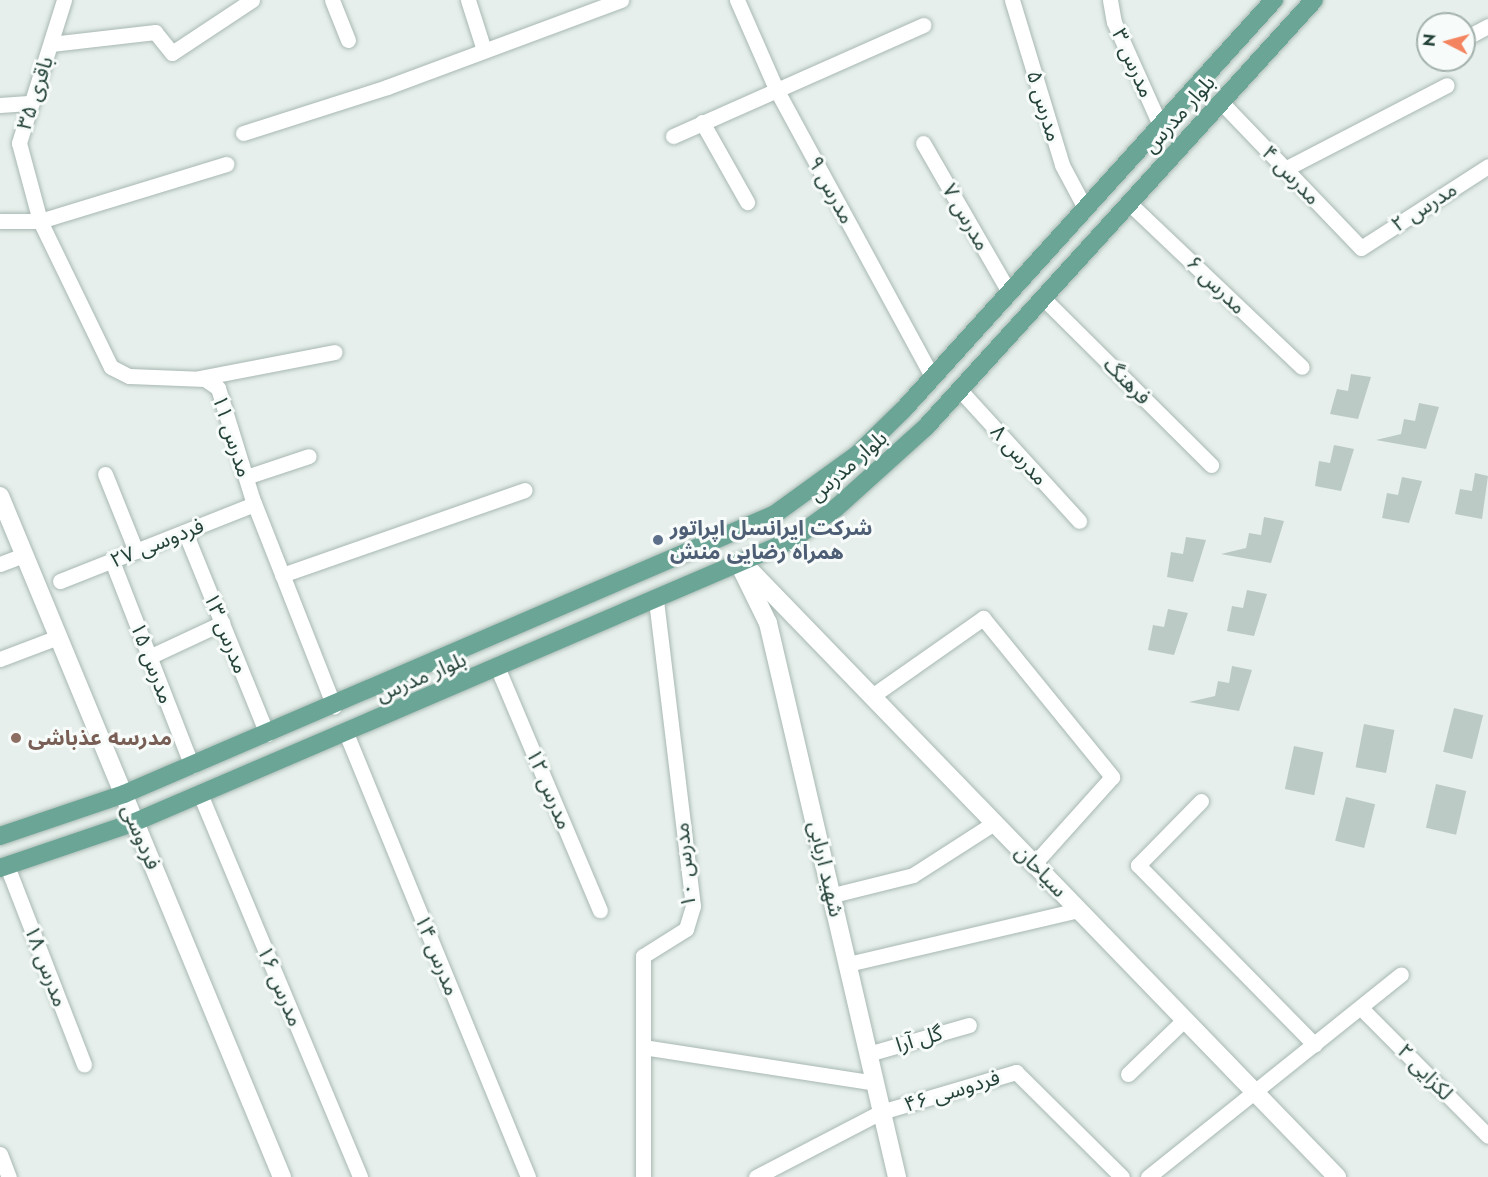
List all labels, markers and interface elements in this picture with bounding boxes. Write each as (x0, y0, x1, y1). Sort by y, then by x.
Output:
north arrow (1416, 12, 1476, 72)
street label: مدرس ۳ (1107, 25, 1159, 101)
text: N (1417, 33, 1442, 48)
street label: باقری ۳۵ (11, 53, 59, 133)
street label: مدرس ۵ (1021, 67, 1067, 145)
street label: بلوار مدرس (1138, 70, 1220, 158)
street label: مدرس ۴ (1257, 140, 1325, 210)
street label: مدرس ۹ (802, 152, 860, 228)
street label: مدرس ۲ (1387, 177, 1461, 237)
street label: مدرس ۷ (937, 179, 995, 255)
street label: مدرس ۶ (1181, 251, 1251, 319)
street label: فرهنگ (1098, 352, 1156, 410)
street label: مدرس ۱۱ (207, 392, 257, 480)
street label: مدرس ۸ (985, 419, 1053, 491)
street label: بلوار مدرس (804, 425, 892, 507)
street label: فردوسی ۲۷ (107, 513, 207, 573)
place label: شرکت ایرانسل اپراتور همراه رضایی منش (670, 515, 872, 565)
marker: شرکت ایرانسل اپراتور همراه رضایی منش (651, 533, 665, 547)
street label: مدرس ۱۳ (198, 589, 254, 677)
street label: مدرس ۱۵ (125, 619, 179, 707)
street label: بلوار مدرس (372, 647, 470, 707)
place label: مدرسه عذباشی (28, 725, 172, 751)
marker: مدرسه عذباشی (9, 731, 23, 745)
street label: مدرس ۱۲ (521, 745, 577, 833)
street label: فردوسی (116, 801, 166, 873)
street label: شهید اربابی (803, 819, 849, 919)
street label: مدرس ۱۰ (669, 822, 701, 908)
street label: سیاحان (1010, 839, 1072, 903)
street label: مدرس ۱۴ (409, 911, 465, 999)
street label: مدرس ۱۸ (19, 922, 73, 1010)
street label: مدرس ۱۶ (252, 942, 308, 1030)
street label: گل آرا (893, 1020, 945, 1058)
street label: لکزایی ۲ (1392, 1038, 1458, 1106)
street label: فردوسی ۴۶ (901, 1065, 1003, 1117)

